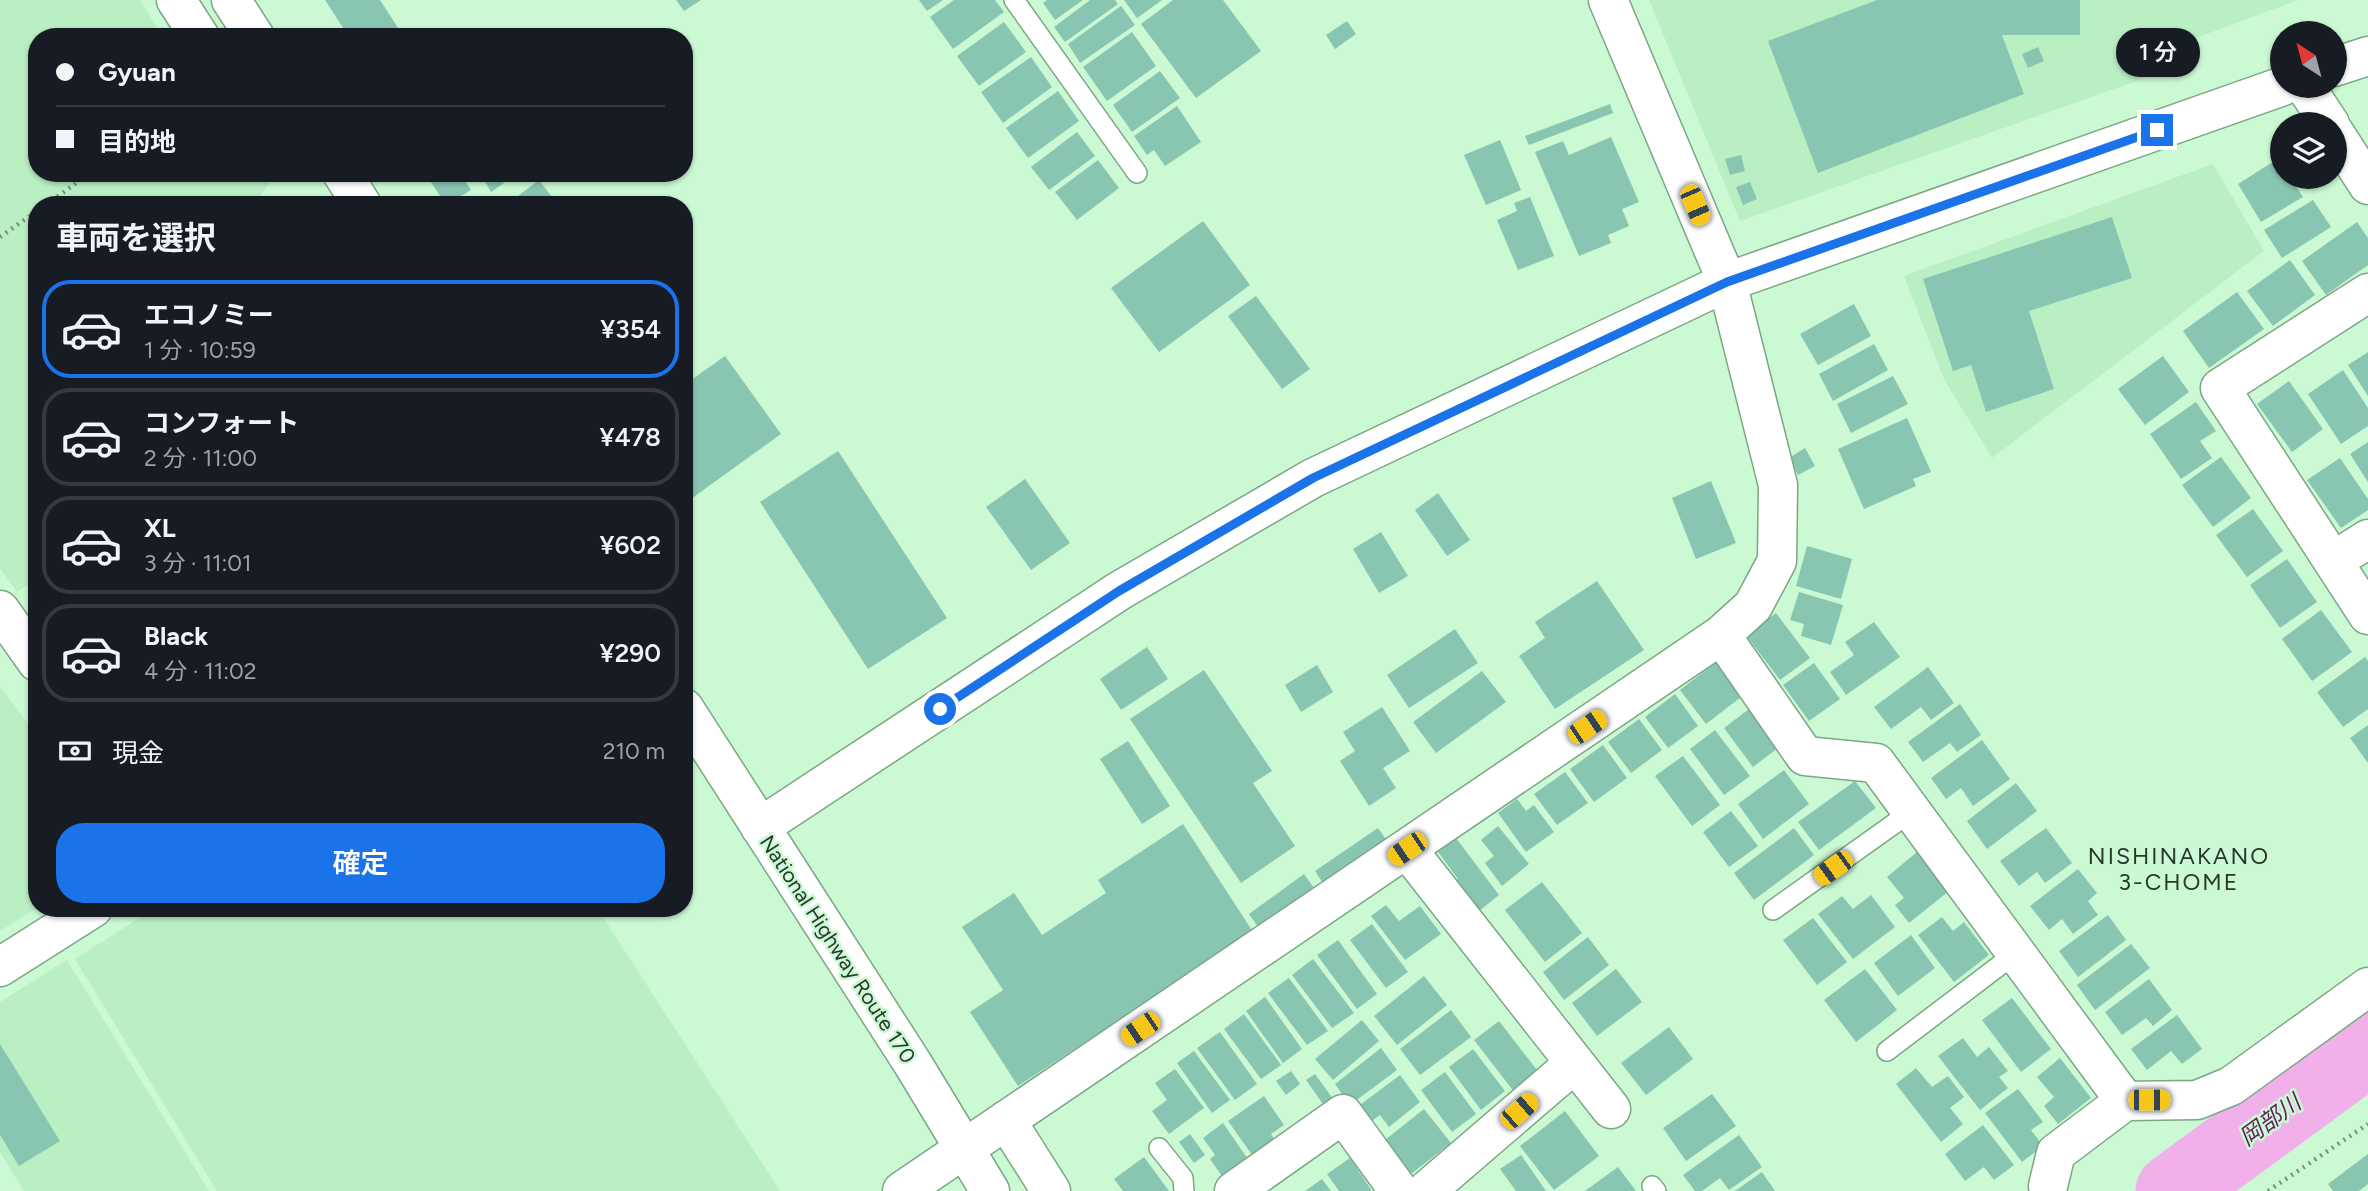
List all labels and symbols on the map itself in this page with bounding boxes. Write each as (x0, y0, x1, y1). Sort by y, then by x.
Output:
north arrow (2270, 21, 2347, 98)
callout: 1 分 (2115, 29, 2199, 78)
route end (2141, 114, 2173, 146)
car (1678, 182, 1713, 228)
route start (924, 693, 956, 725)
car (1564, 707, 1611, 747)
car (1384, 829, 1431, 869)
street label: National Highway Route 170 (755, 830, 921, 1068)
district label: NISHINAKANO 3-CHOME (2088, 842, 2270, 896)
car (1810, 847, 1857, 889)
car (1117, 1009, 1164, 1049)
water label: 岡部川 (2234, 1087, 2309, 1152)
car (1497, 1089, 1542, 1133)
car (2129, 1090, 2171, 1111)

